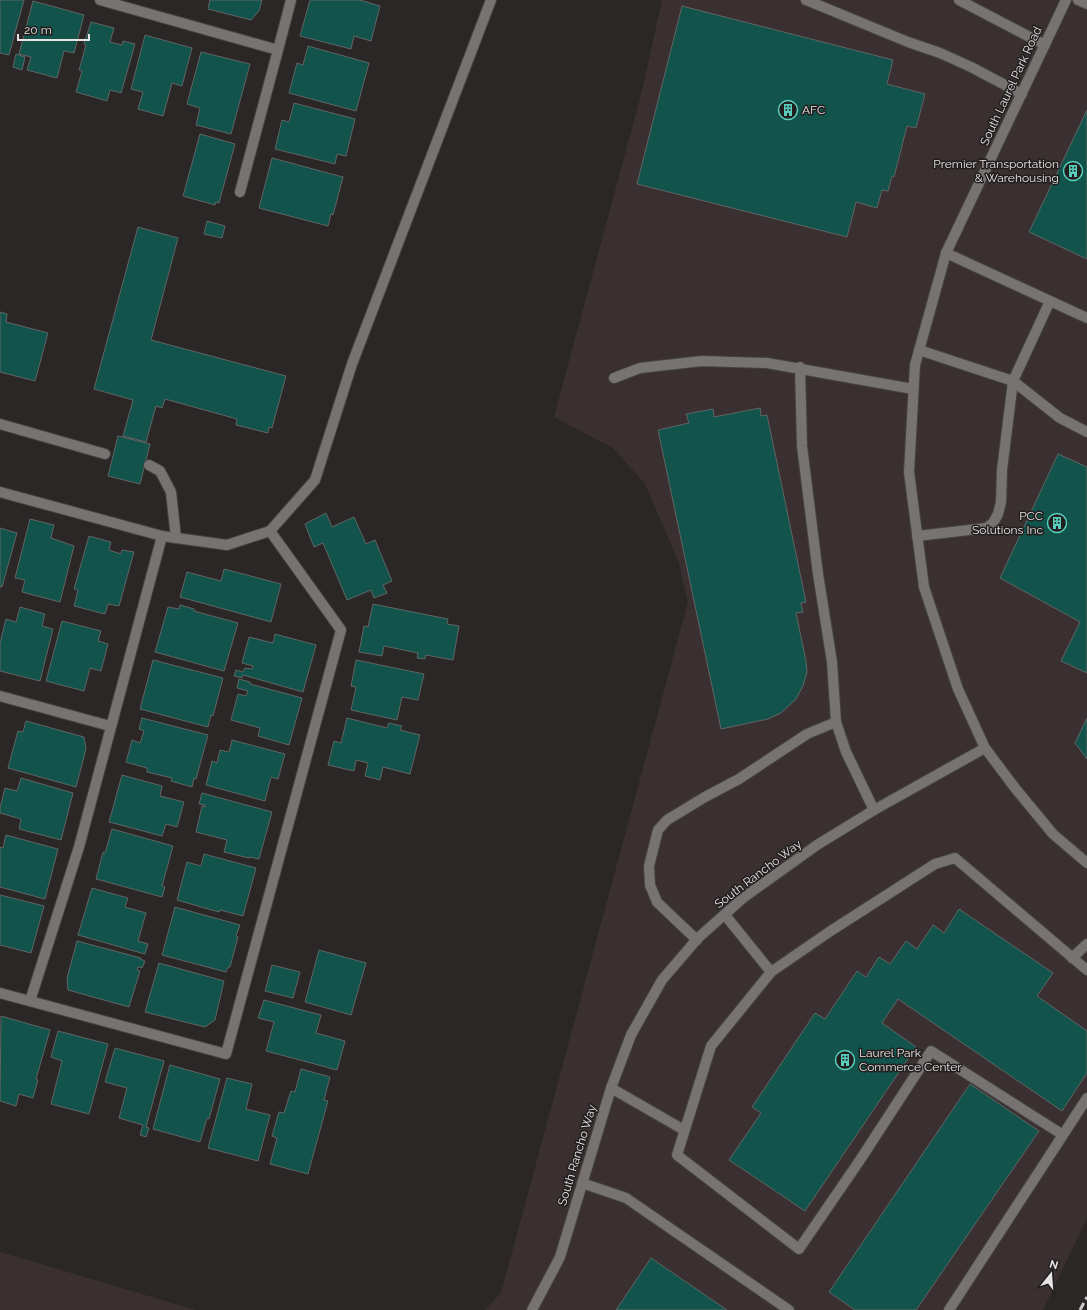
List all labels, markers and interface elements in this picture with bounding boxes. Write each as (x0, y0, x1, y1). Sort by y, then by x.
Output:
scale bar (18, 16, 89, 42)
text: 20 m (24, 23, 52, 37)
street label: South Laurel Park Road (977, 24, 1045, 148)
building icon: AFC (777, 99, 799, 121)
place label: AFC (802, 103, 825, 117)
place label: Premier Transportation & Warehousing (933, 157, 1059, 185)
building icon: Premier Transportation & Warehousing (1062, 160, 1084, 182)
place label: PCC Solutions Inc (972, 509, 1043, 537)
building icon: PCC Solutions Inc (1046, 512, 1068, 534)
street label: South Rancho Way (712, 837, 805, 911)
place label: Laurel Park Commerce Center (859, 1046, 962, 1074)
building icon: Laurel Park Commerce Center (834, 1049, 856, 1071)
street label: South Rancho Way (555, 1102, 599, 1207)
north arrow (1031, 1254, 1071, 1294)
text: N (1048, 1257, 1060, 1272)

